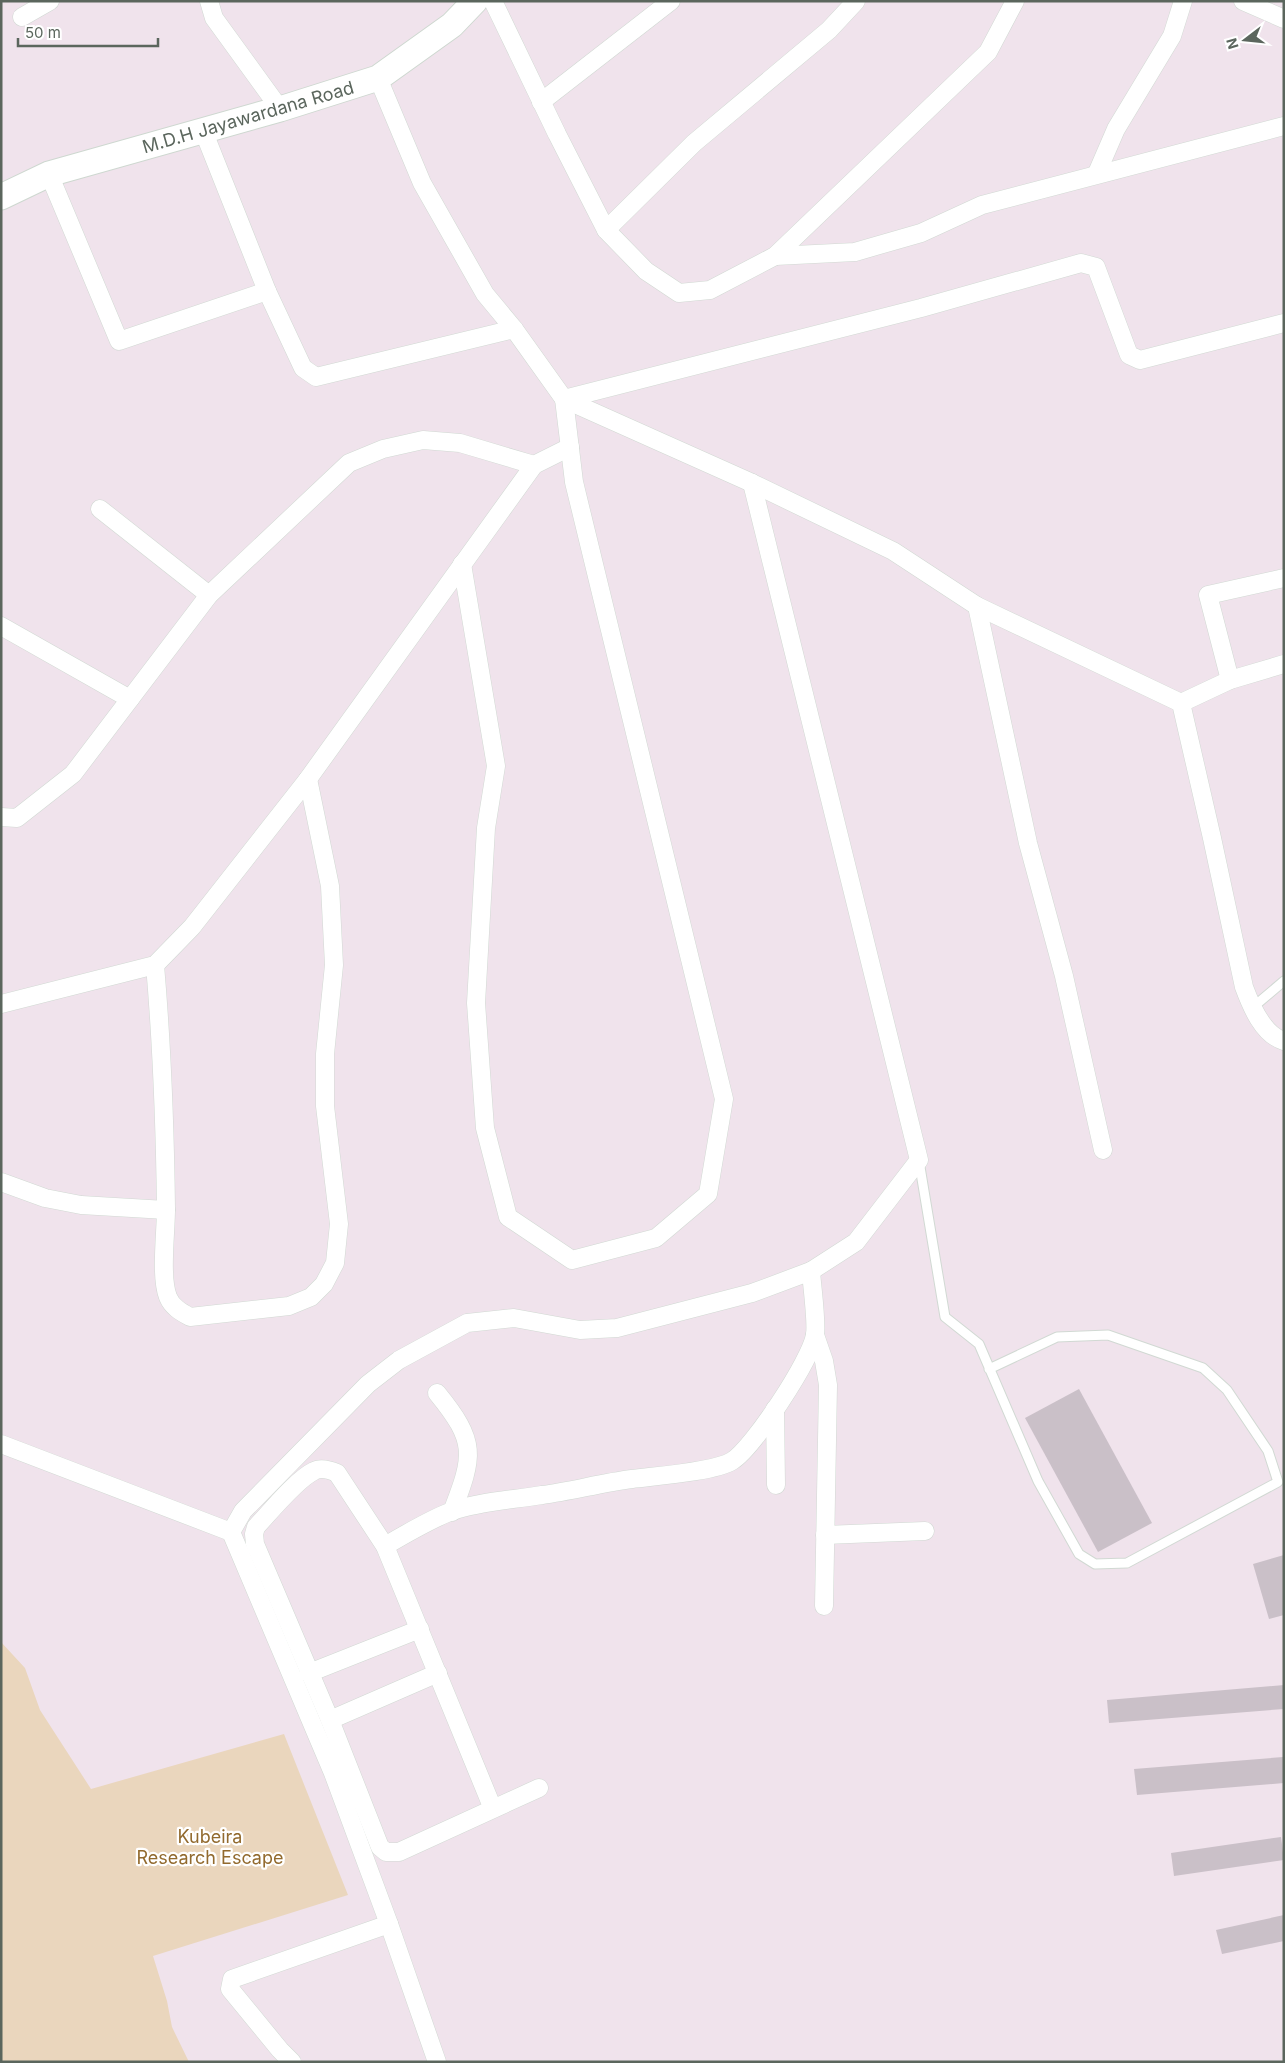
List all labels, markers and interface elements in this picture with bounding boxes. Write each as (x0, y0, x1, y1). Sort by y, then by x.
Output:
scale bar (18, 15, 158, 47)
north arrow (1220, 15, 1270, 65)
text: 50 m (25, 23, 61, 42)
text: N (1222, 36, 1242, 51)
street label: M.D.H Jayawardana Road (140, 77, 356, 157)
park label: Kubeira Research Escape (137, 1826, 283, 1868)

